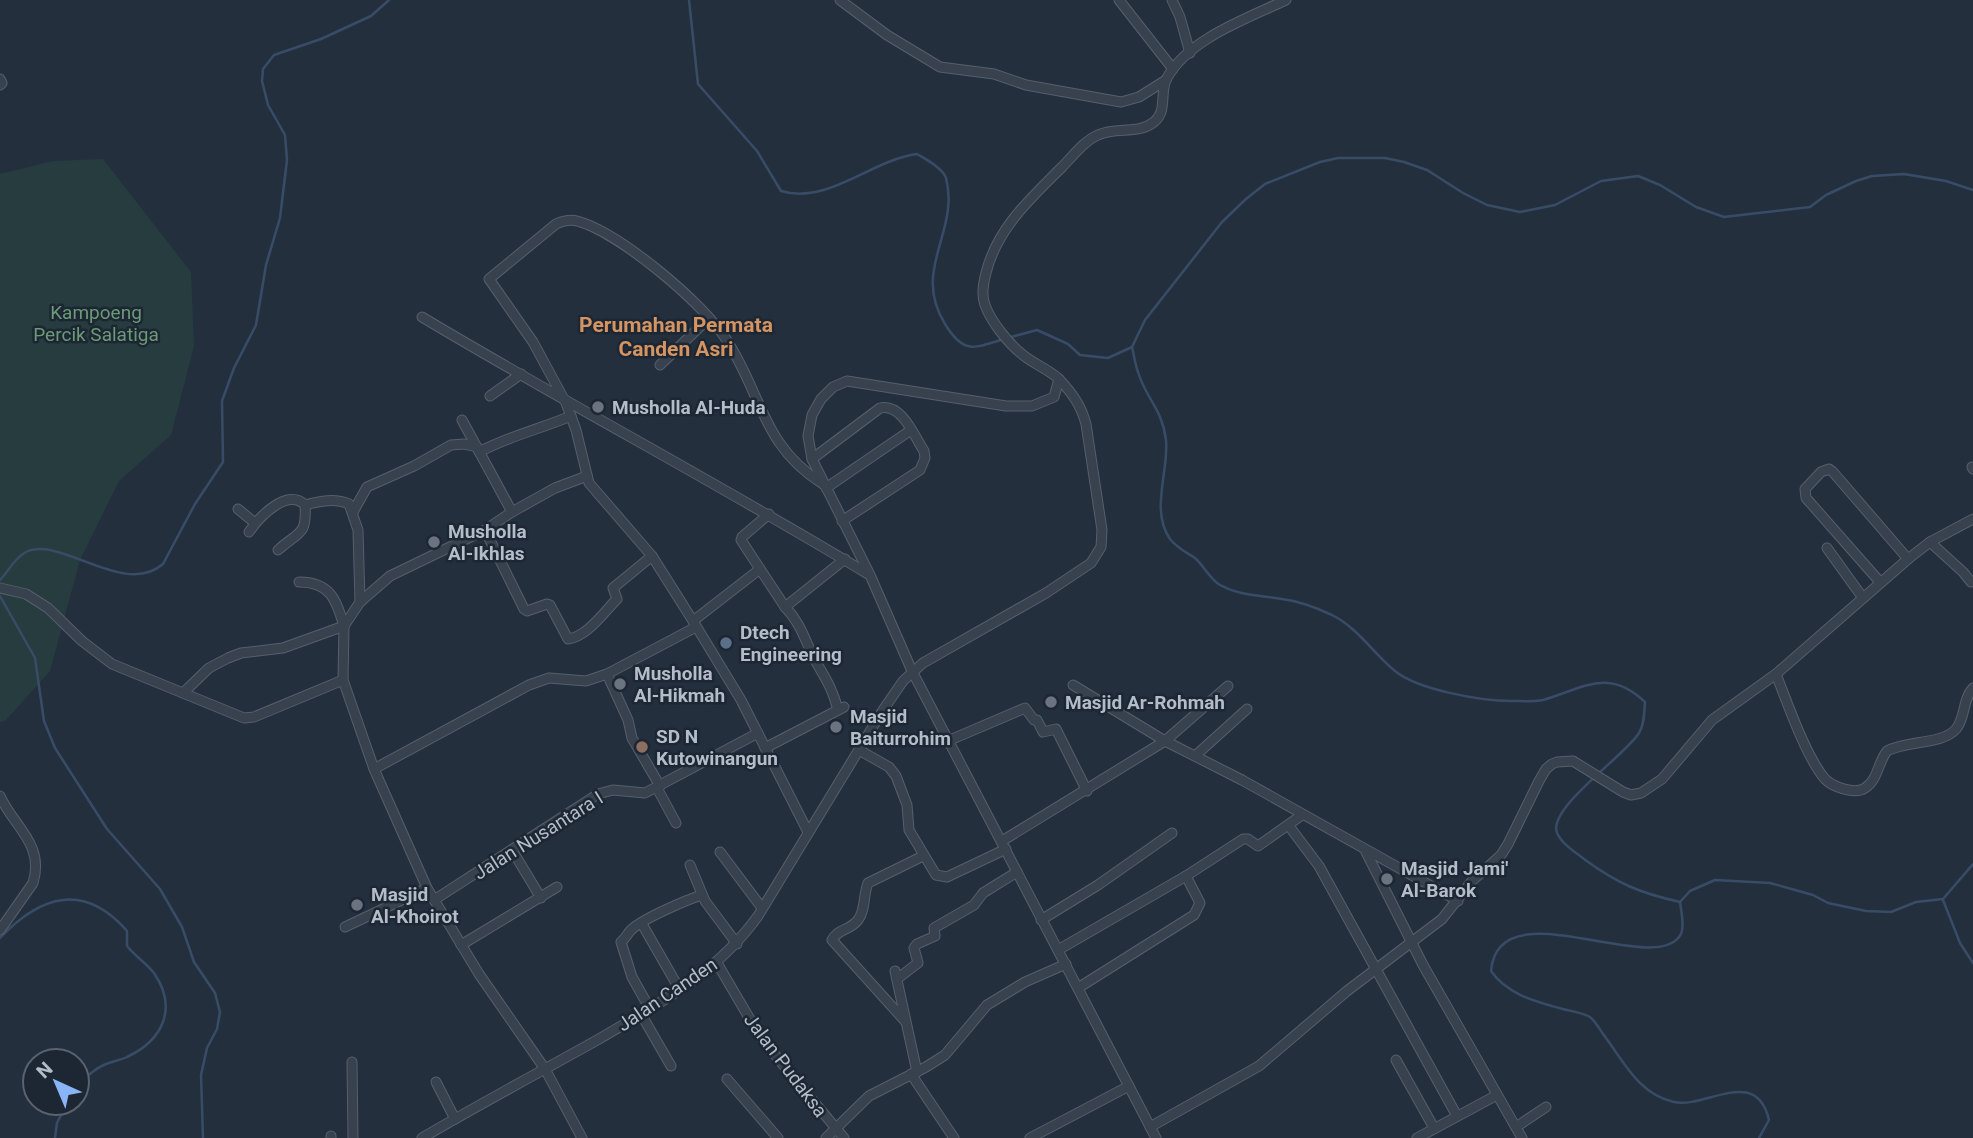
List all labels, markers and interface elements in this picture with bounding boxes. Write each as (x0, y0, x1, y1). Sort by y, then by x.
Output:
park label: Kampoeng Percik Salatiga (33, 301, 159, 346)
district label: Perumahan Permata Canden Asri (579, 313, 773, 361)
place label: Musholla Al-Huda (612, 396, 766, 419)
marker: Musholla Al-Huda (590, 399, 606, 415)
place label: Musholla Al-Ikhlas (448, 520, 527, 565)
marker: Musholla Al-Ikhlas (426, 534, 442, 550)
place label: Dtech Engineering (740, 621, 842, 666)
marker: Dtech Engineering (718, 635, 734, 651)
place label: Musholla Al-Hikmah (634, 662, 725, 707)
marker: Musholla Al-Hikmah (612, 676, 628, 692)
place label: Masjid Ar-Rohmah (1065, 691, 1225, 714)
marker: Masjid Ar-Rohmah (1043, 694, 1059, 710)
place label: Masjid Baiturrohim (850, 705, 951, 750)
marker: Masjid Baiturrohim (828, 719, 844, 735)
place label: SD N Kutowinangun (656, 725, 778, 770)
marker: SD N Kutowinangun (634, 739, 650, 755)
street label: Jalan Nusantara I (469, 786, 607, 885)
place label: Masjid Jami' Al-Barok (1401, 857, 1508, 902)
marker: Masjid Jami' Al-Barok (1379, 871, 1395, 887)
place label: Masjid Al-Khoirot (371, 883, 459, 928)
marker: Masjid Al-Khoirot (349, 897, 365, 913)
street label: Jalan Canden (613, 953, 722, 1036)
street label: Jalan Pudaksa (739, 1009, 832, 1122)
north arrow (21, 1047, 91, 1117)
text: N (32, 1057, 57, 1083)

